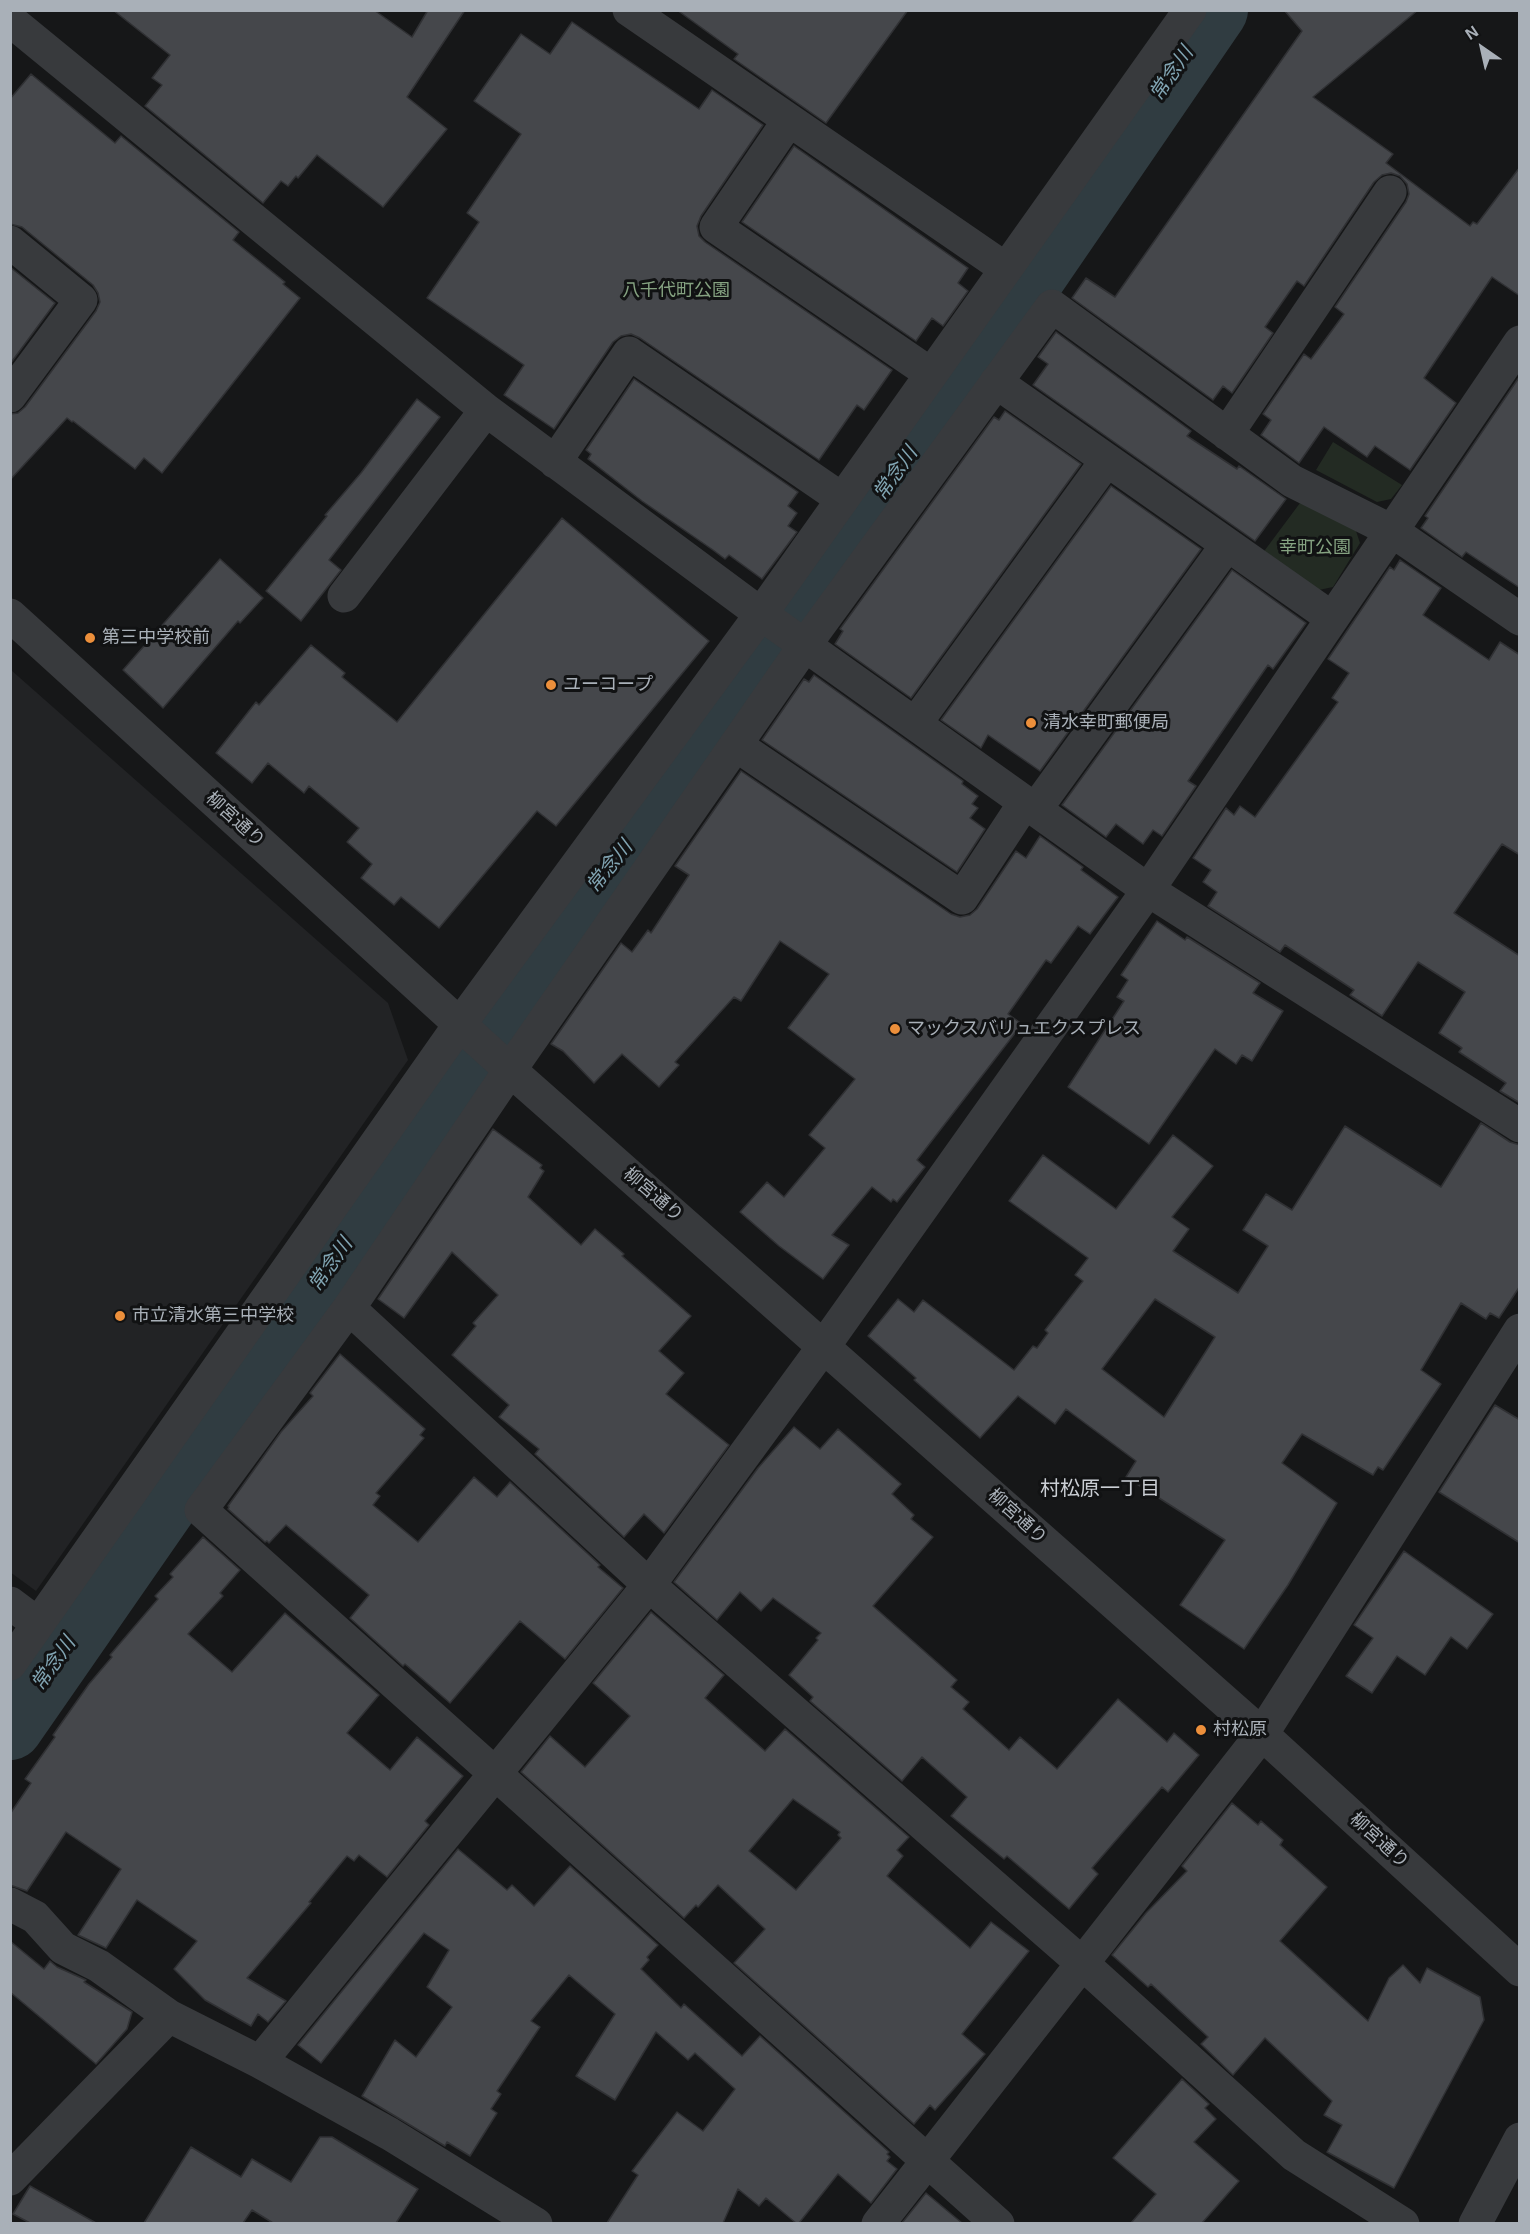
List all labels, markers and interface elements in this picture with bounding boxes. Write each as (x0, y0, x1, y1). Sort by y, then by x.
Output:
north arrow (1452, 18, 1512, 78)
text: N (1462, 22, 1481, 43)
water label: 常念川 (1145, 42, 1199, 106)
park label: 八千代町公園 (622, 280, 730, 302)
water label: 常念川 (869, 443, 923, 505)
park label: 幸町公園 (1279, 537, 1351, 559)
place label: 第三中学校前 (102, 627, 210, 649)
marker: 第三中学校前 (83, 631, 97, 645)
place label: ユーコープ (563, 674, 653, 696)
marker: ユーコープ (544, 678, 558, 692)
place label: 清水幸町郵便局 (1043, 712, 1169, 734)
marker: 清水幸町郵便局 (1024, 716, 1038, 730)
street label: 柳宮通り (201, 788, 269, 852)
water label: 常念川 (582, 836, 638, 898)
place label: マックスバリュエクスプレス (907, 1018, 1141, 1040)
marker: マックスバリュエクスプレス (888, 1022, 902, 1036)
street label: 柳宮通り (619, 1163, 687, 1227)
water label: 常念川 (304, 1234, 358, 1296)
place label: 市立清水第三中学校 (132, 1305, 294, 1327)
marker: 市立清水第三中学校 (113, 1309, 127, 1323)
district label: 村松原一丁目 (1040, 1477, 1160, 1501)
street label: 柳宮通り (983, 1485, 1051, 1549)
water label: 常念川 (27, 1633, 81, 1695)
place label: 村松原 (1213, 1719, 1267, 1741)
marker: 村松原 (1194, 1723, 1208, 1737)
street label: 柳宮通り (1345, 1809, 1413, 1873)

